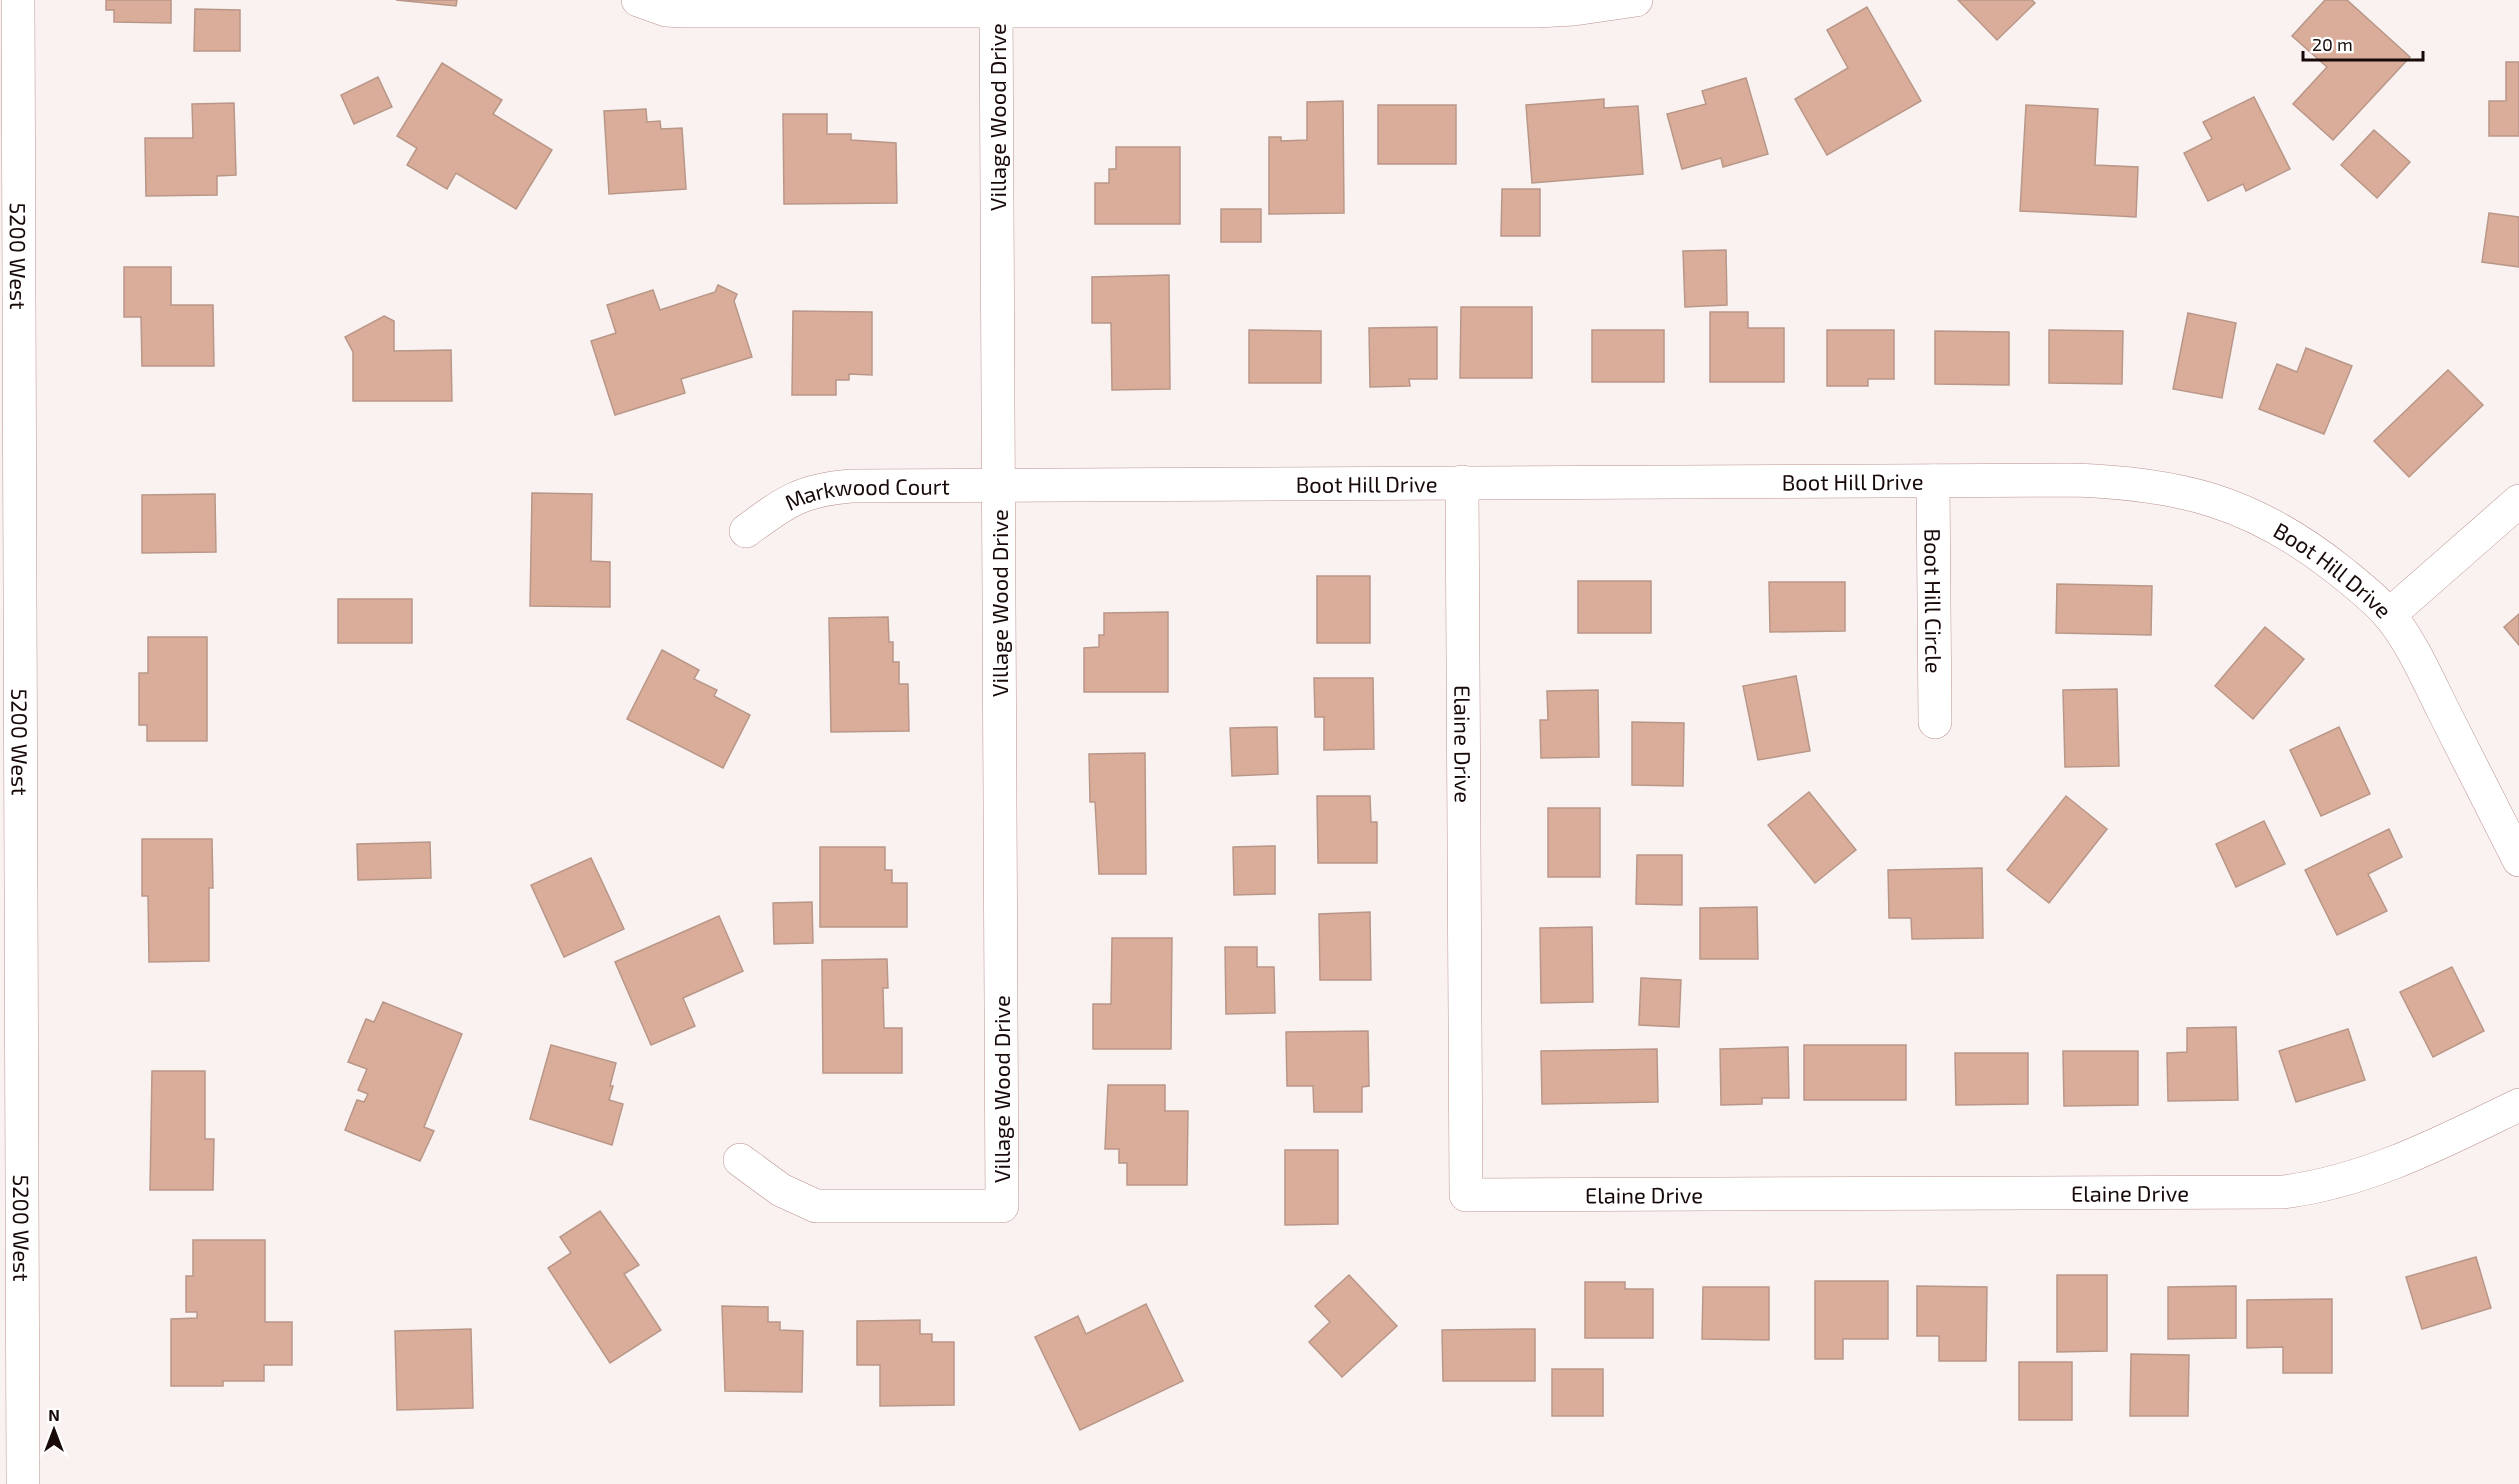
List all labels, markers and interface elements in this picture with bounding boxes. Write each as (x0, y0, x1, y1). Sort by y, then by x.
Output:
street label: Village Wood Drive (984, 23, 1010, 211)
scale bar (2303, 24, 2423, 62)
text: 20 m (2312, 33, 2353, 55)
street label: 5200 West (6, 202, 32, 310)
street label: Boot Hill Drive (1782, 468, 1923, 494)
street label: Boot Hill Drive (1296, 470, 1437, 497)
street label: Markwood Court (780, 473, 950, 515)
street label: Village Wood Drive (986, 509, 1012, 697)
street label: Boot Hill Drive (2270, 516, 2398, 623)
street label: Boot Hill Circle (1920, 528, 1948, 674)
street label: Elaine Drive (1450, 685, 1477, 803)
street label: 5200 West (7, 688, 34, 796)
street label: Village Wood Drive (988, 995, 1014, 1183)
street label: 5200 West (9, 1174, 35, 1282)
street label: Elaine Drive (2071, 1179, 2189, 1206)
street label: Elaine Drive (1585, 1181, 1703, 1208)
north arrow (24, 1400, 84, 1460)
text: N (48, 1405, 60, 1424)

